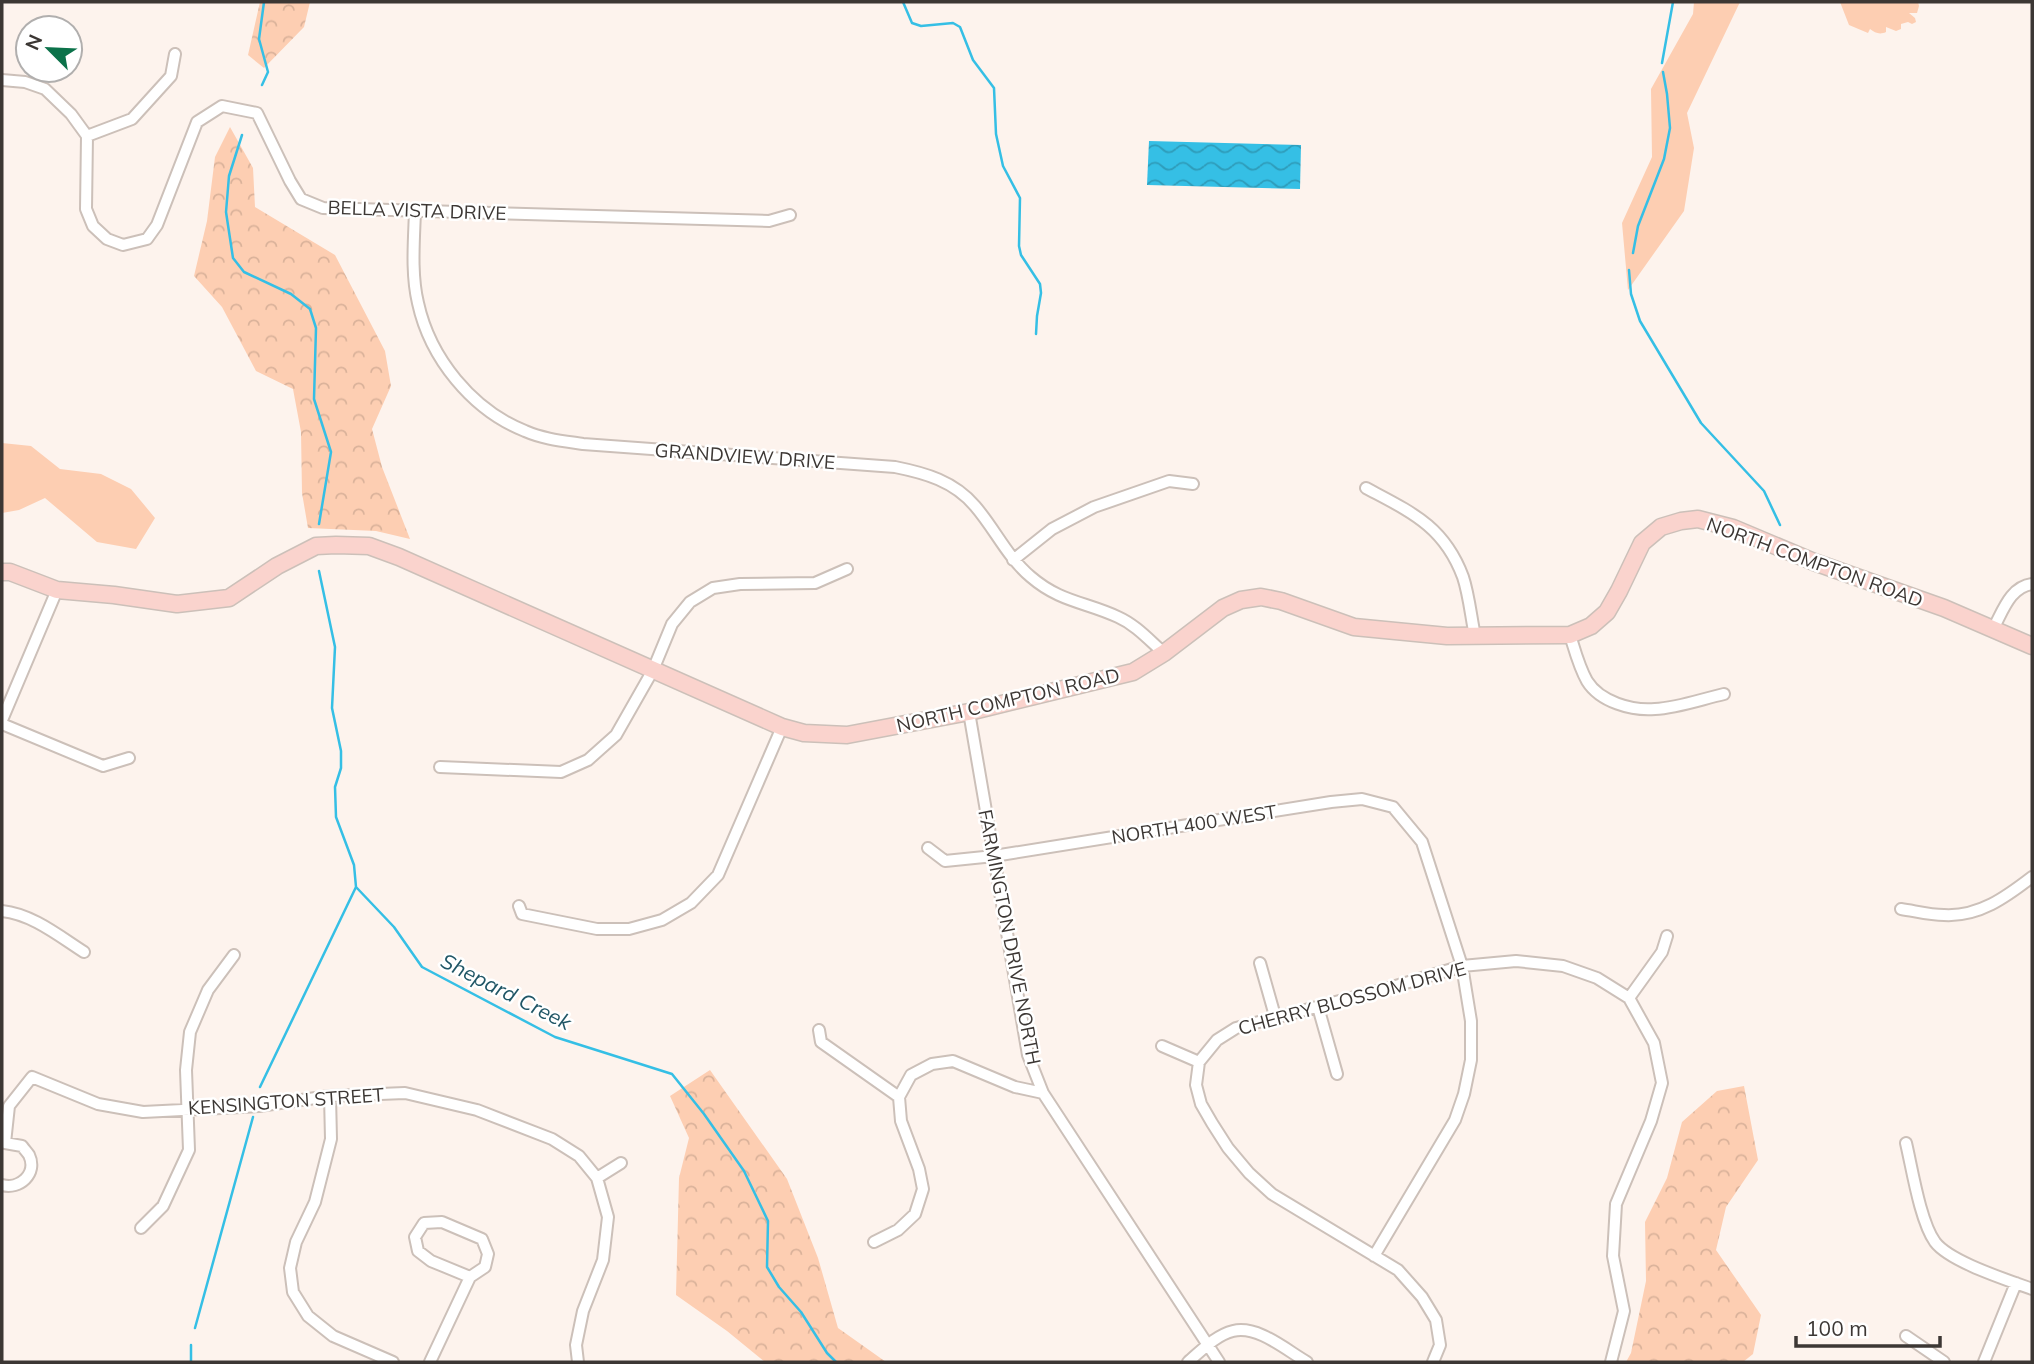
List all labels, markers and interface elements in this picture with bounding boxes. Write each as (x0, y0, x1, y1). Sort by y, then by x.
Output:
north arrow (14, 14, 84, 84)
text: N (20, 31, 47, 54)
street label: BELLA VISTA DRIVE (327, 195, 507, 225)
street label: GRANDVIEW DRIVE (654, 438, 836, 474)
street label: NORTH COMPTON ROAD (1704, 512, 1926, 612)
street label: NORTH COMPTON ROAD (894, 663, 1122, 737)
street label: NORTH 400 WEST (1110, 799, 1279, 849)
street label: FARMINGTON DRIVE NORTH (973, 807, 1047, 1067)
water label: Shepard Creek (437, 947, 577, 1036)
street label: CHERRY BLOSSOM DRIVE (1235, 956, 1469, 1040)
street label: KENSINGTON STREET (187, 1082, 385, 1120)
scale bar (1796, 1304, 1940, 1348)
text: 100 m (1806, 1315, 1868, 1341)

